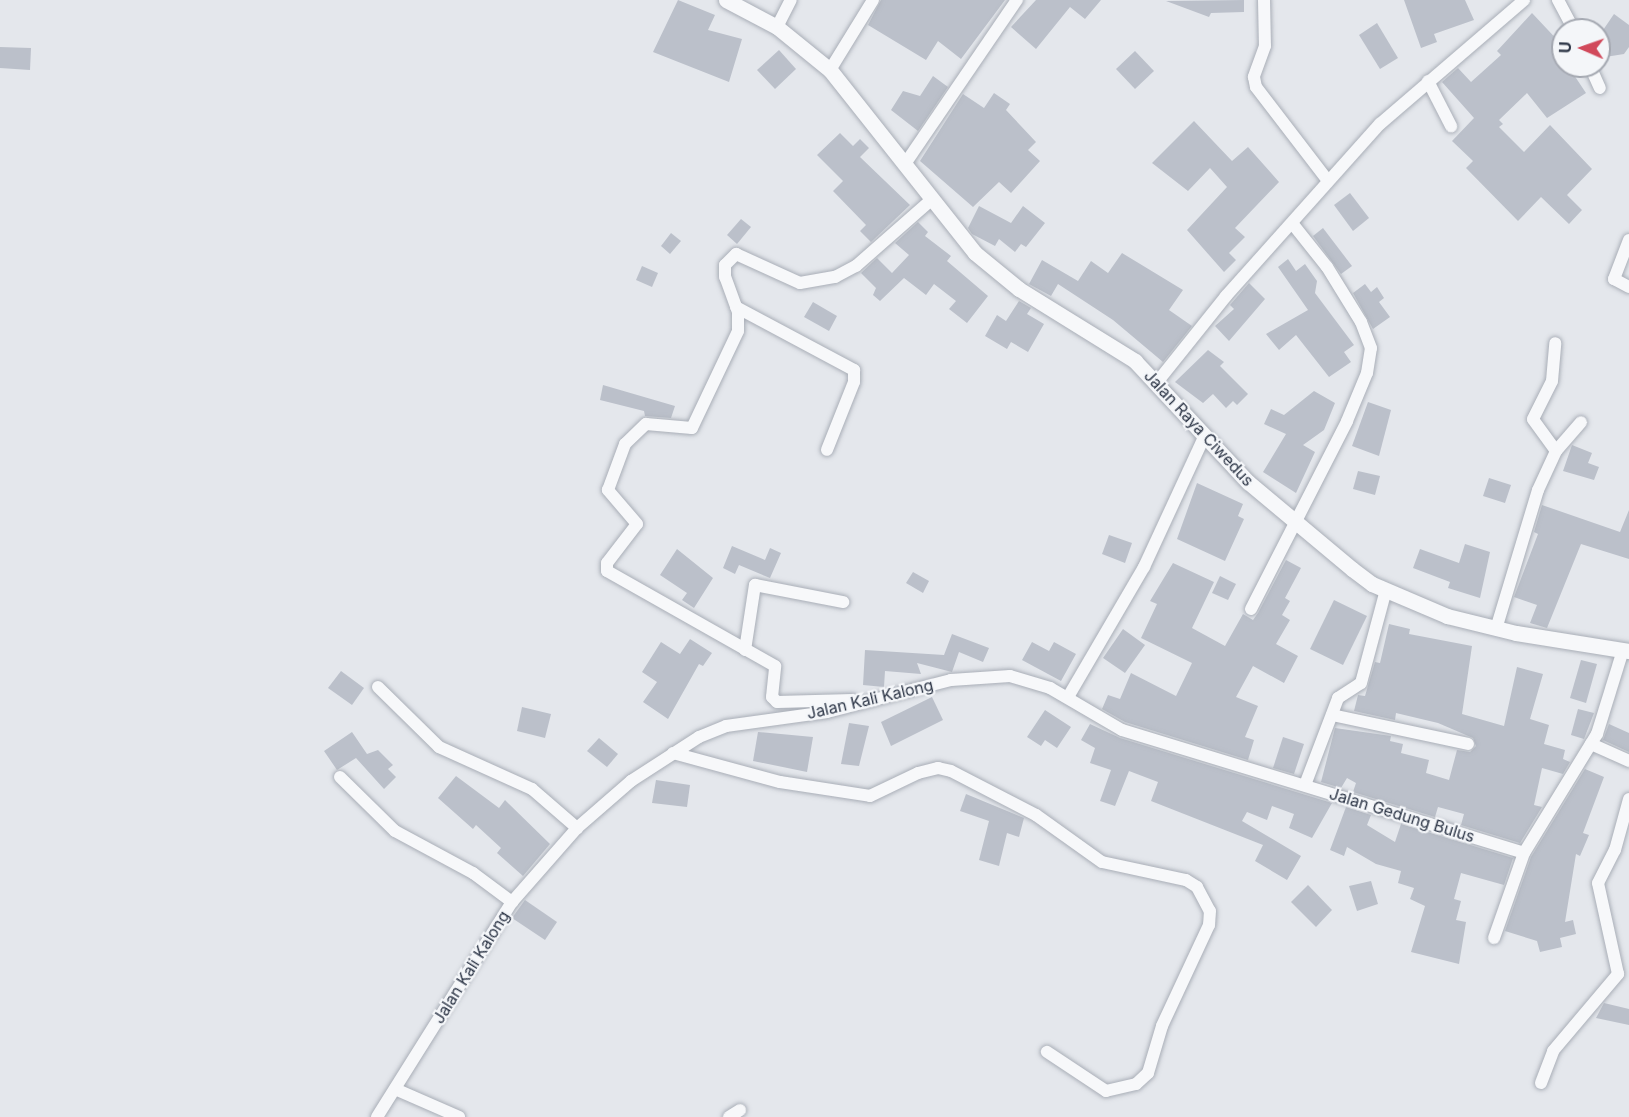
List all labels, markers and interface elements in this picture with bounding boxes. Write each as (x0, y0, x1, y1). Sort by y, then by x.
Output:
north arrow (1551, 18, 1611, 78)
text: U (1555, 41, 1575, 54)
street label: Jalan Raya Ciwedus (1140, 366, 1258, 490)
street label: Jalan Kali Kalong (805, 675, 935, 723)
street label: Jalan Gedung Bulus (1327, 784, 1477, 846)
street label: Jalan Kali Kalong (429, 907, 513, 1027)

